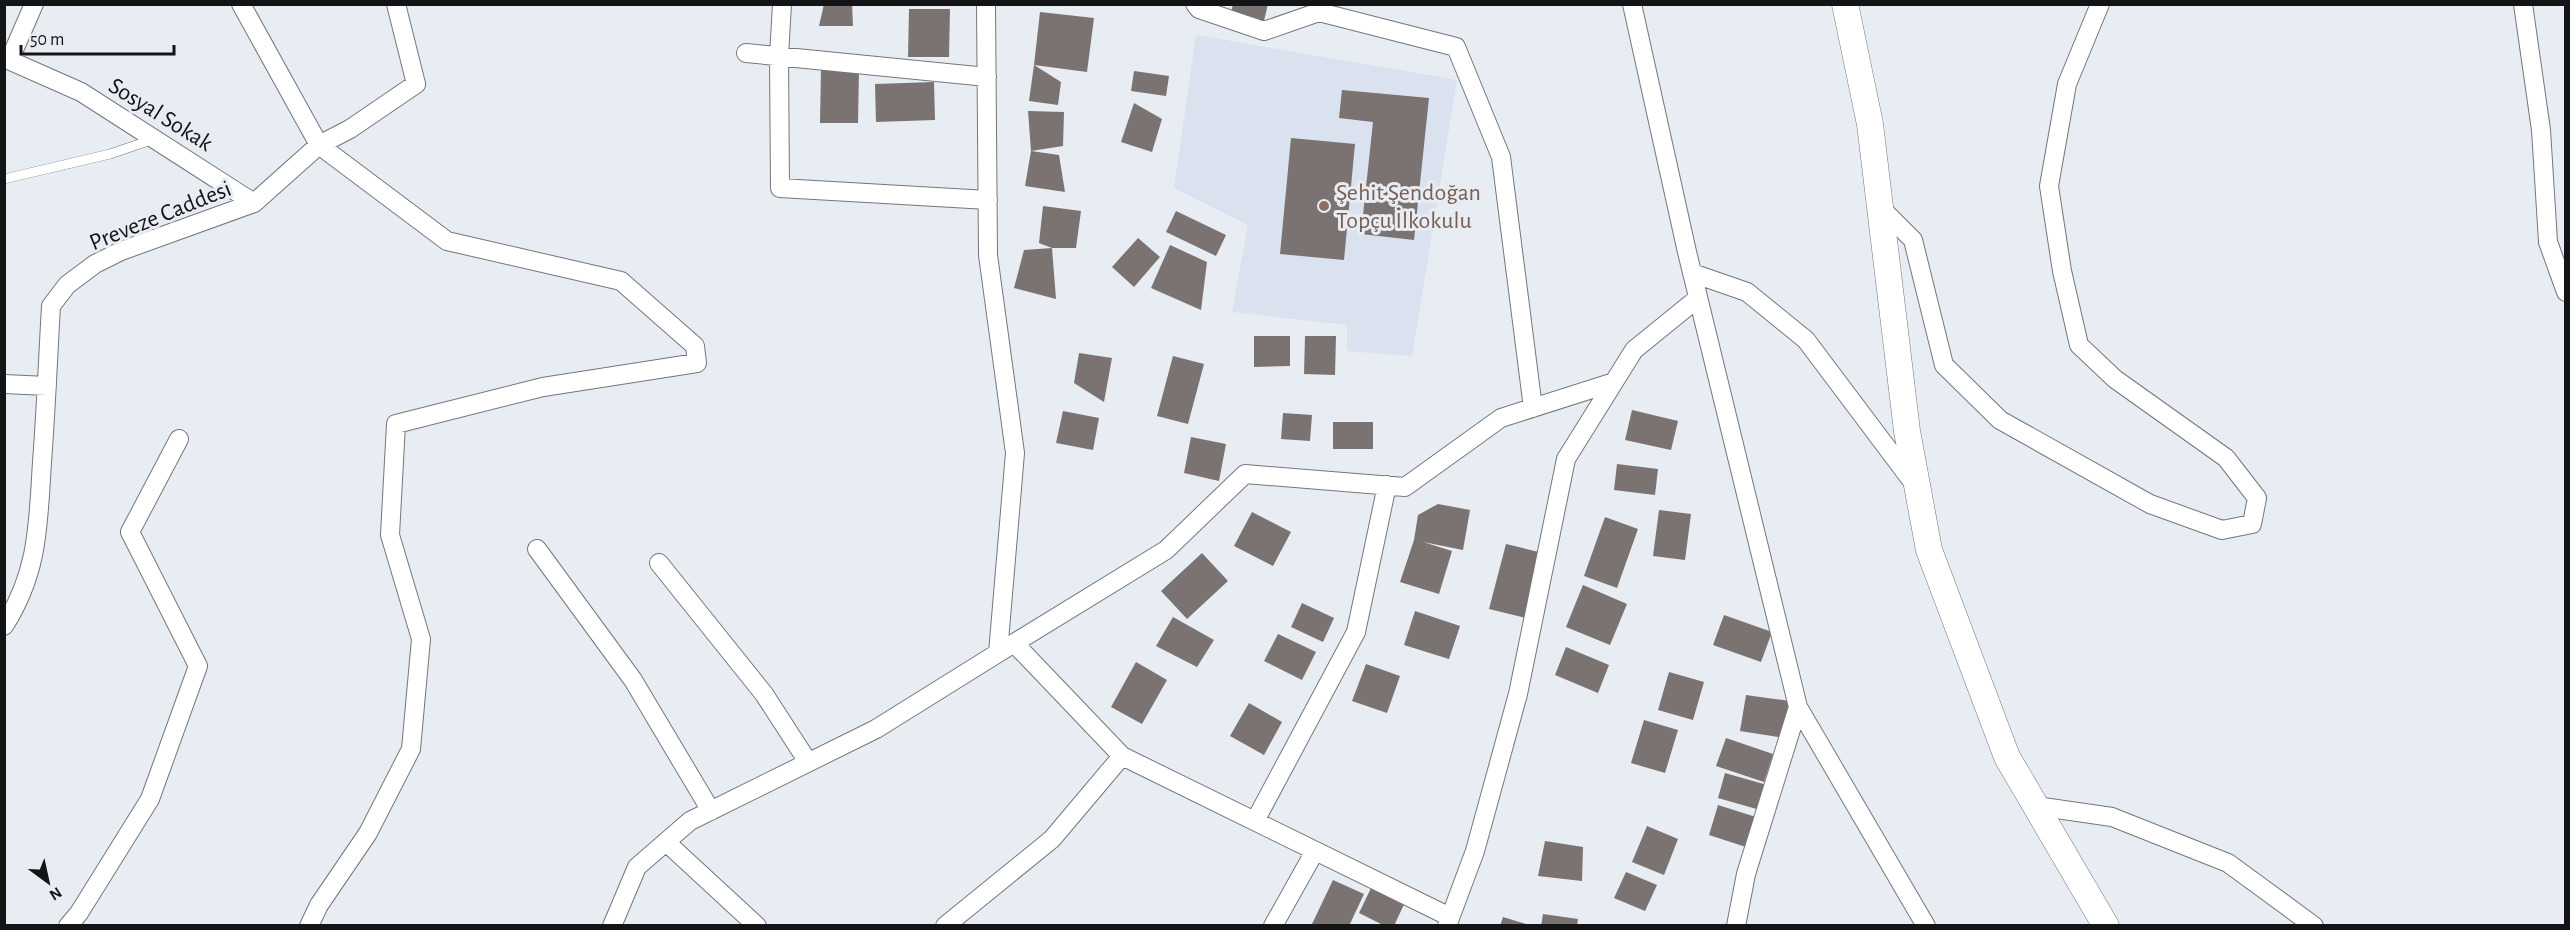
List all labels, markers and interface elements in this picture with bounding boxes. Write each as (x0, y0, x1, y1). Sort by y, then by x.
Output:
scale bar (21, 18, 174, 56)
text: 50 m (30, 31, 64, 49)
street label: Sosyal Sokak (104, 74, 217, 156)
street label: Preveze Caddesi (86, 177, 235, 255)
place label: Şehit Şendoğan Topçu İlkokulu (1336, 181, 1481, 233)
marker: Şehit Şendoğan Topçu İlkokulu (1317, 199, 1331, 213)
north arrow (18, 852, 78, 912)
text: N (47, 884, 65, 903)

